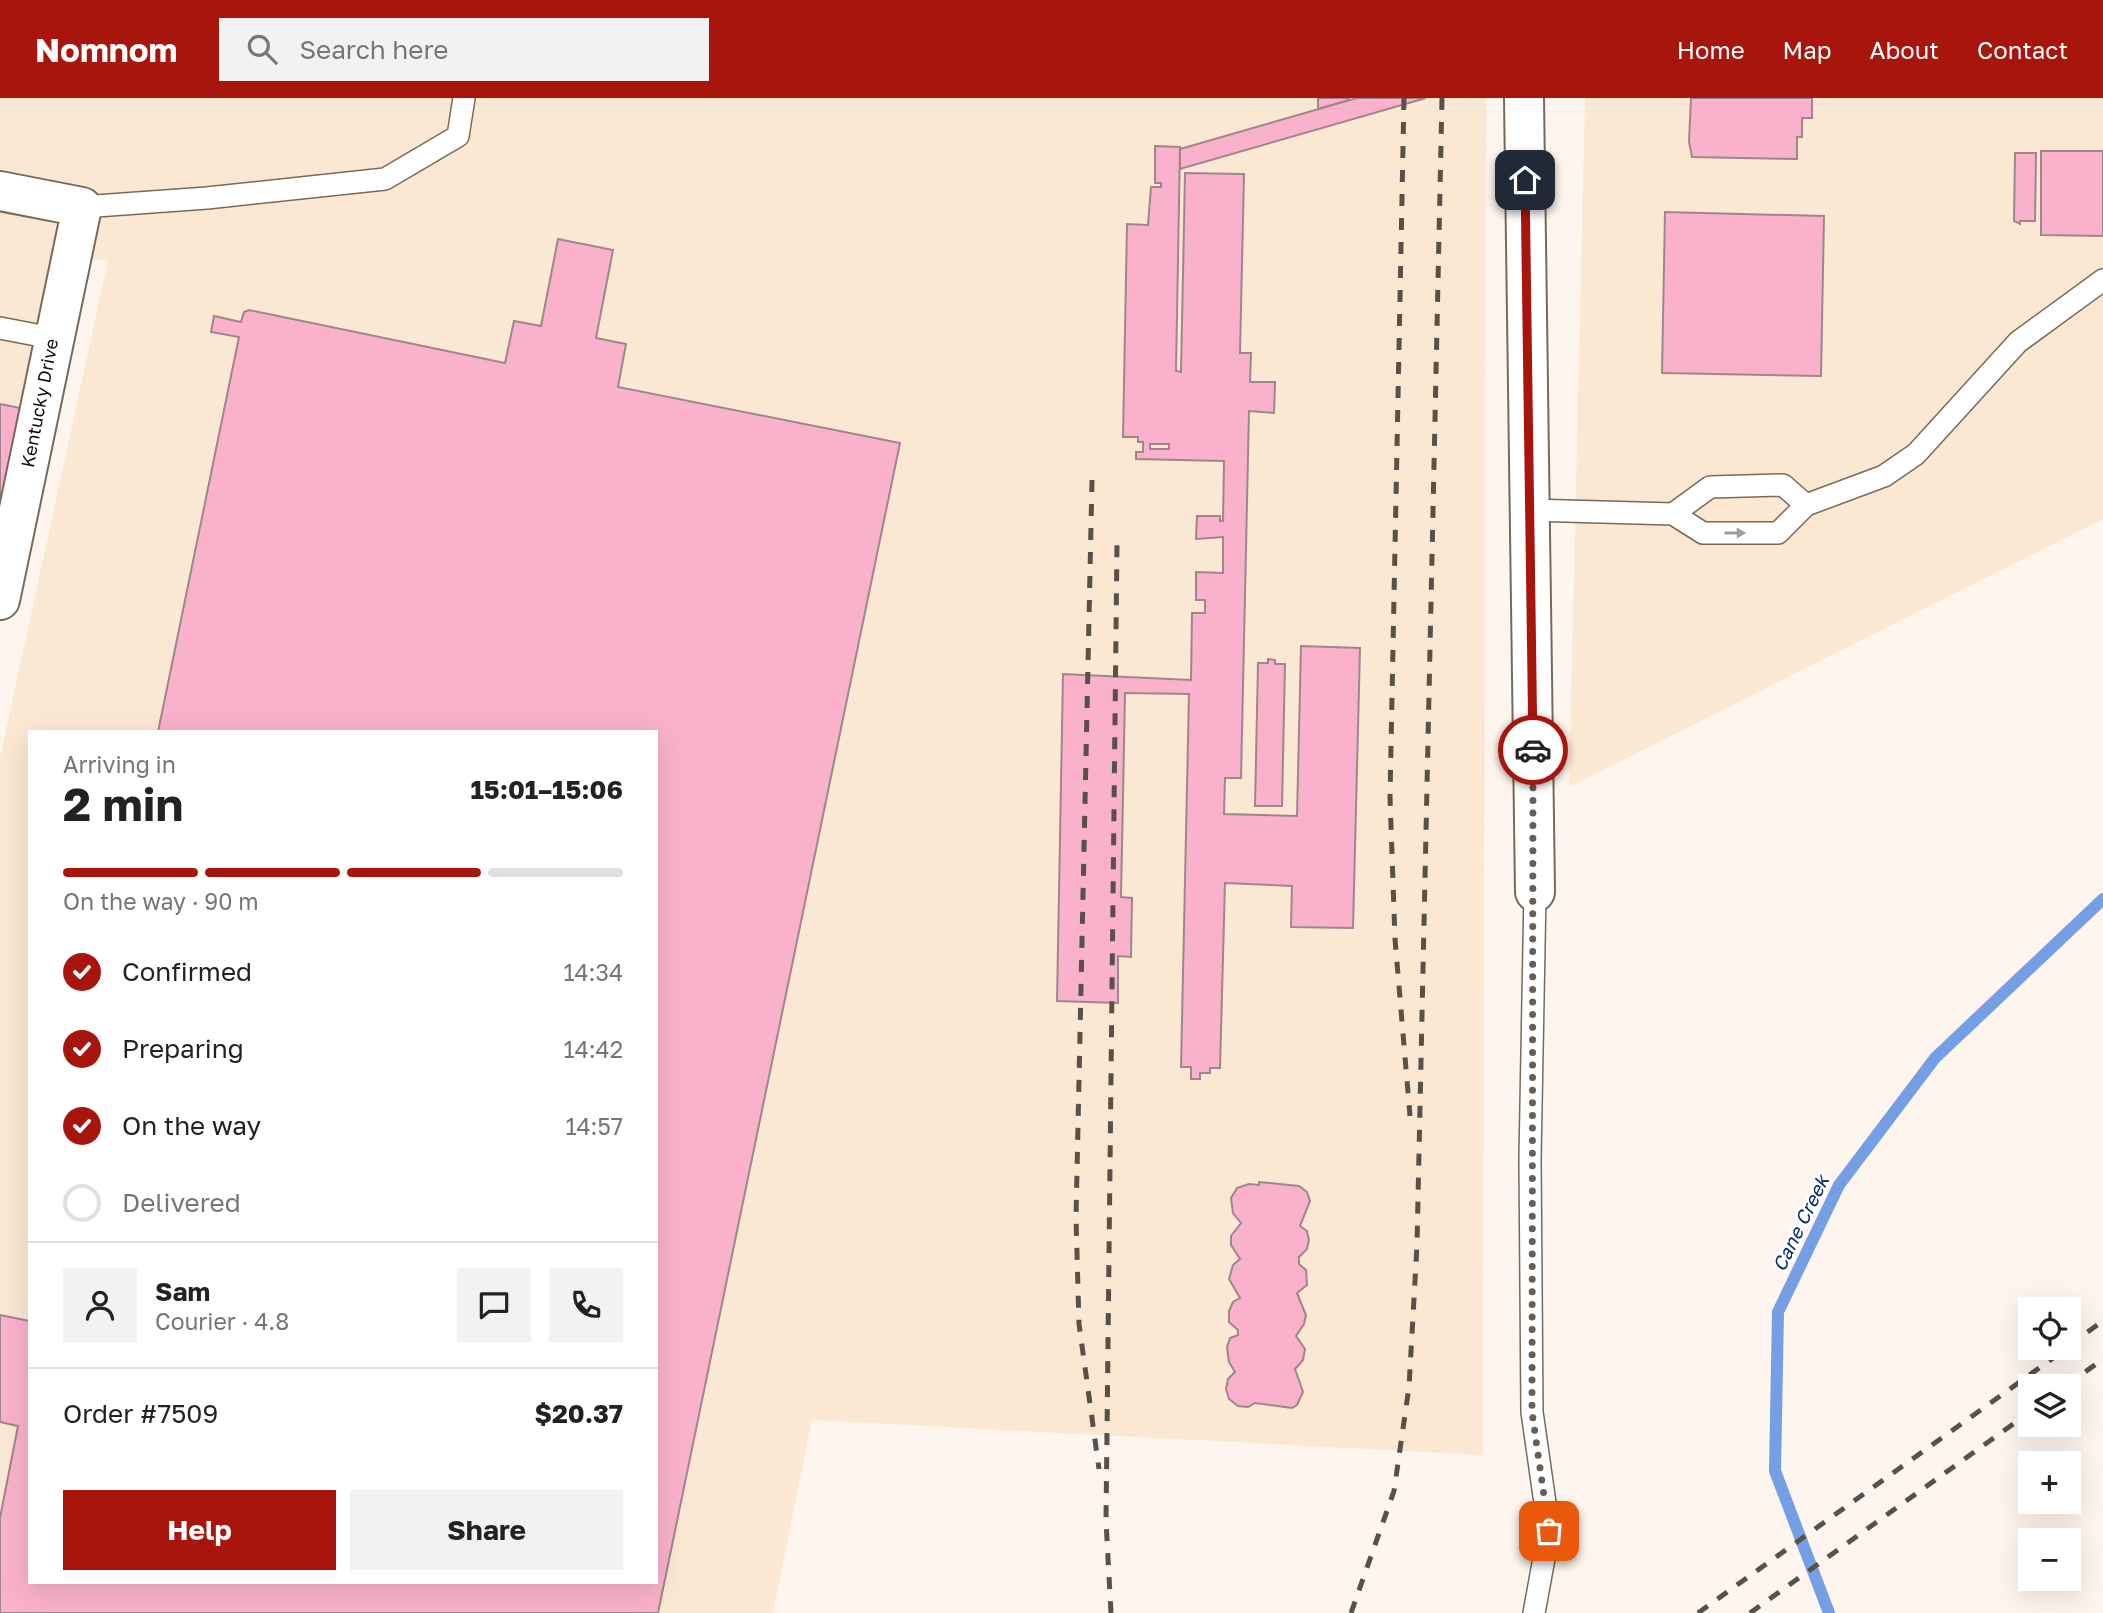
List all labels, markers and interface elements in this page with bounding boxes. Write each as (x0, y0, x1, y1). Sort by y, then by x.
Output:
search box (219, 18, 709, 81)
text: Nomnom (35, 30, 177, 69)
icon: search (243, 30, 281, 68)
text: Search here (299, 34, 448, 65)
text: Home (1677, 35, 1745, 64)
text: Map (1783, 35, 1832, 64)
text: About (1870, 35, 1939, 64)
text: Contact (1977, 35, 2068, 64)
pin (1495, 150, 1555, 210)
icon: home (1506, 161, 1544, 199)
street label: Kentucky Drive (16, 337, 62, 469)
one-way arrow (1725, 527, 1747, 539)
courier (1498, 715, 1568, 785)
icon: car (1514, 731, 1552, 769)
text: Arriving in (63, 750, 176, 778)
text: 15:01–15:06 (470, 774, 623, 805)
text: 2 min (63, 776, 183, 831)
text: On the way · 90 m (63, 887, 259, 915)
icon: check (63, 953, 101, 991)
text: Confirmed (122, 956, 252, 987)
text: 14:34 (563, 958, 623, 986)
icon: check (63, 1030, 101, 1068)
text: Preparing (122, 1033, 244, 1064)
text: 14:42 (564, 1035, 623, 1063)
icon: check (63, 1107, 101, 1145)
text: On the way (122, 1110, 261, 1141)
text: 14:57 (565, 1112, 623, 1140)
water label: Cane Creek (1767, 1169, 1834, 1275)
text: Delivered (122, 1187, 241, 1218)
button: person (63, 1268, 137, 1342)
button: chat (457, 1268, 531, 1342)
button: phone (549, 1268, 623, 1342)
text: Sam (155, 1276, 210, 1307)
map controls (2018, 1297, 2081, 1591)
button: locate (2018, 1297, 2081, 1360)
text: Courier · 4.8 (155, 1307, 289, 1335)
button: layers (2018, 1374, 2081, 1437)
text: Order #7509 (63, 1398, 218, 1429)
text: $20.37 (534, 1398, 623, 1429)
button: + (2018, 1451, 2081, 1514)
button: Help (63, 1490, 336, 1570)
button: Share (350, 1490, 623, 1570)
pin (1519, 1501, 1579, 1561)
icon: bag (1530, 1512, 1568, 1550)
button: − (2018, 1528, 2081, 1591)

